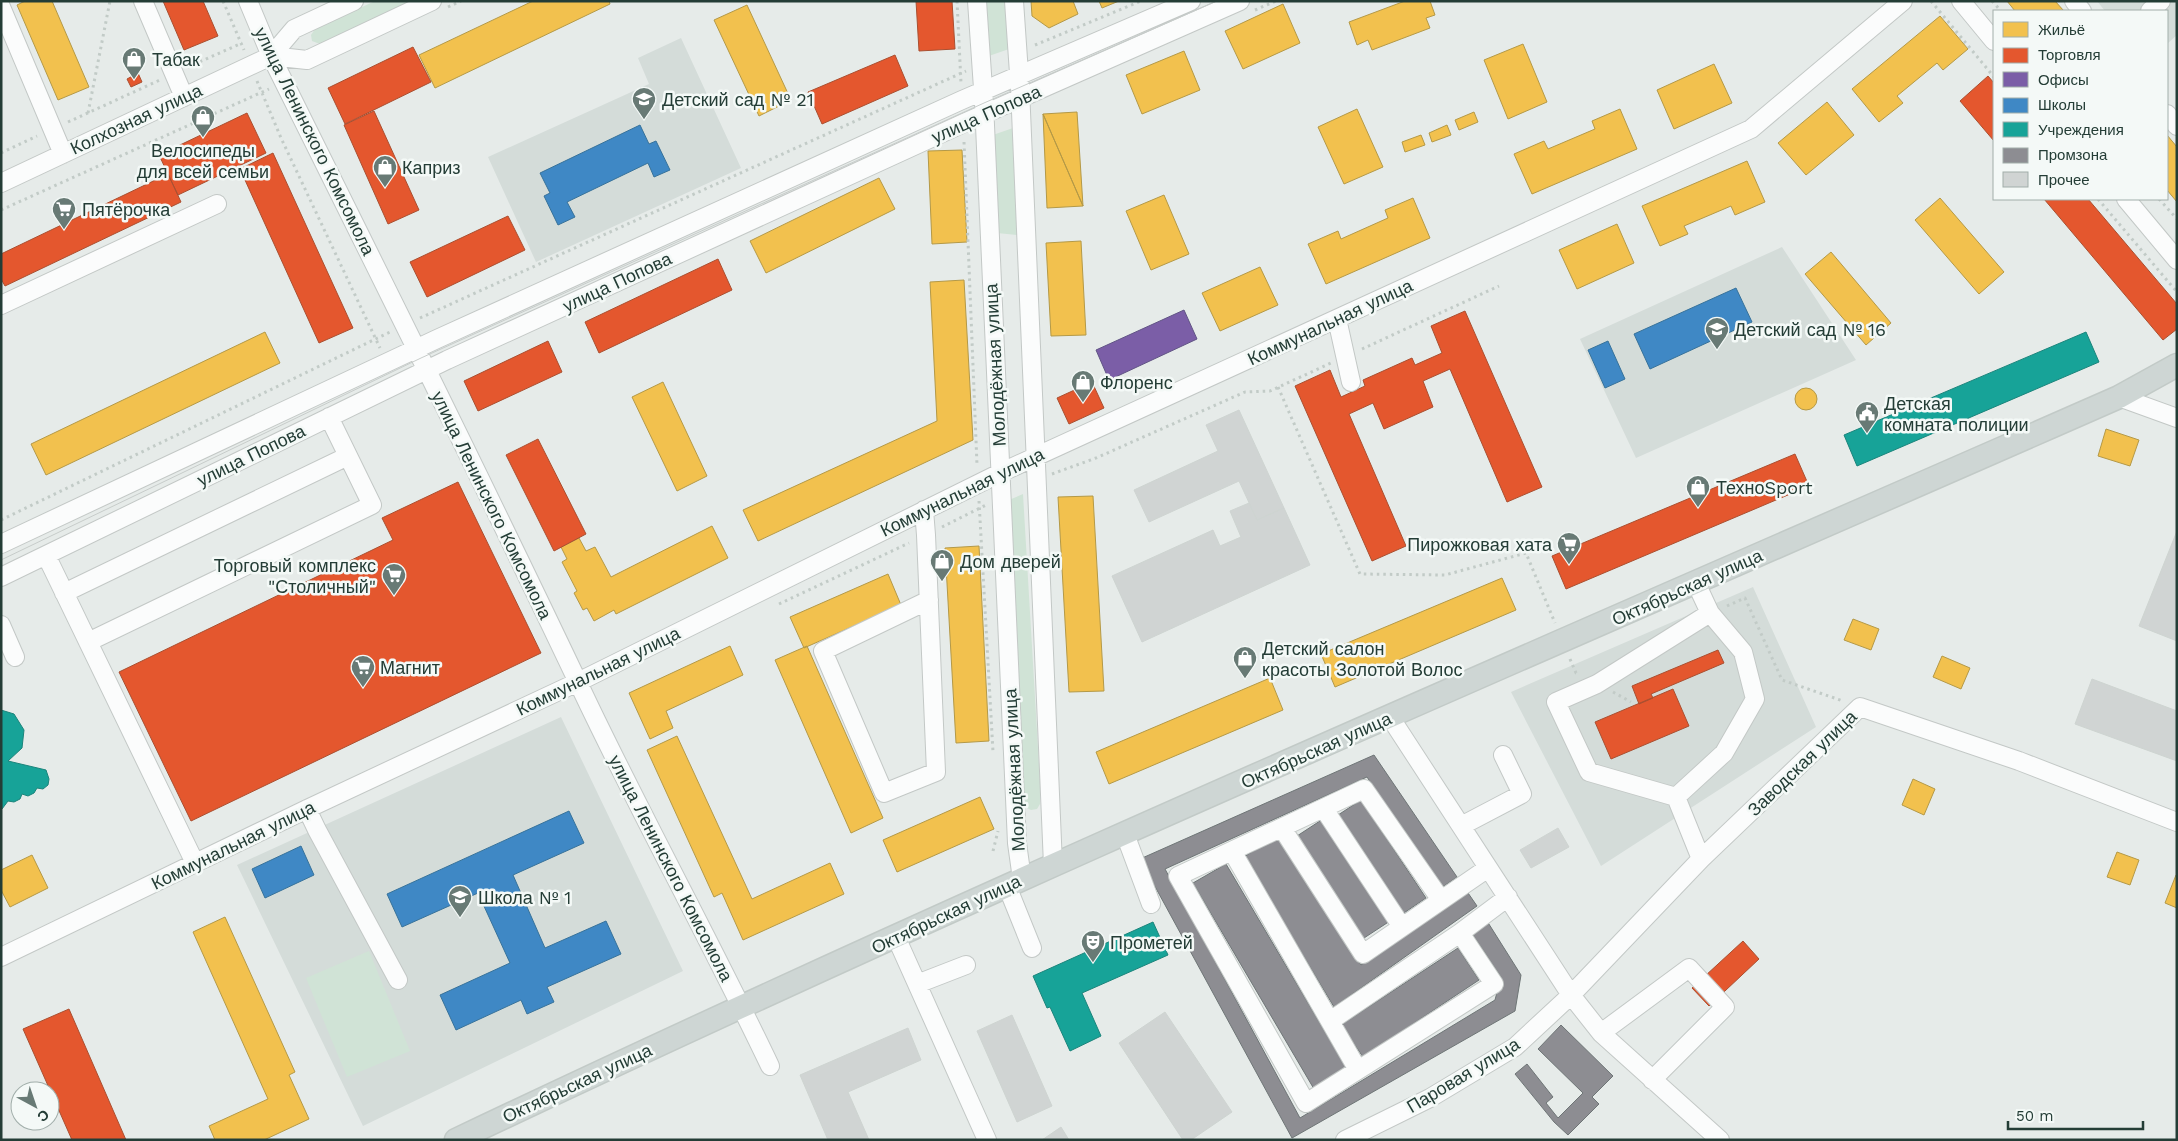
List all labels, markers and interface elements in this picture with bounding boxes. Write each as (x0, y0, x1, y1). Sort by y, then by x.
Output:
legend (1993, 10, 2168, 200)
text: Жильё (2038, 21, 2085, 39)
street label: улица Ленинского Комсомола (250, 23, 380, 259)
shop icon: Табак (121, 46, 147, 80)
text: Торговля (2038, 46, 2101, 64)
place label: Табак (152, 49, 200, 70)
text: Офисы (2038, 71, 2089, 89)
street label: Колхозная улица (67, 79, 206, 159)
street label: улица Попова (928, 80, 1045, 148)
school or university icon: Детский сад № 21 (631, 86, 657, 120)
place label: Детский сад № 21 (662, 89, 814, 110)
text: Школы (2038, 96, 2086, 114)
shop icon: Велосипеды для всей семьи (190, 104, 216, 138)
text: Учреждения (2038, 121, 2124, 139)
place label: Велосипеды для всей семьи (137, 140, 269, 182)
text: Промзона (2038, 146, 2108, 164)
shop icon: Каприз (372, 154, 398, 188)
place label: Каприз (402, 157, 461, 178)
text: Прочее (2038, 171, 2090, 189)
supermarket icon: Пятёрочка (51, 196, 77, 230)
place label: Пятёрочка (82, 199, 171, 220)
street label: улица Попова (559, 247, 676, 316)
street label: Коммунальная улица (1244, 274, 1417, 369)
street label: Молодёжная улица (980, 282, 1010, 447)
school or university icon: Детский сад № 16 (1704, 316, 1730, 350)
place label: Детский сад № 16 (1734, 319, 1886, 340)
shop icon: Флоренс (1070, 369, 1096, 403)
place label: Флоренс (1100, 372, 1173, 393)
street label: улица Ленинского Комсомола (427, 387, 557, 623)
place label: Детская комната полиции (1884, 393, 2029, 435)
public building icon: Детская комната полиции (1854, 400, 1880, 434)
street label: улица Попова (194, 419, 309, 490)
street label: Коммунальная улица (877, 443, 1048, 541)
shop icon: ТехноSport (1685, 474, 1711, 508)
place label: ТехноSport (1716, 477, 1813, 498)
supermarket icon: Пирожковая хата (1556, 531, 1582, 565)
place label: Пирожковая хата (1407, 534, 1553, 555)
street label: Октябрьская улица (1609, 544, 1766, 630)
shop icon: Дом дверей (929, 548, 955, 582)
place label: Дом дверей (960, 551, 1061, 572)
place label: Торговый комплекс "Столичный" (214, 555, 376, 597)
supermarket icon: Торговый комплекс "Столичный" (381, 562, 407, 596)
street label: Коммунальная улица (513, 622, 684, 720)
place label: Детский салон красоты Золотой Волос (1262, 638, 1462, 680)
shop icon: Детский салон красоты Золотой Волос (1232, 645, 1258, 679)
supermarket icon: Магнит (350, 654, 376, 688)
place label: Магнит (380, 657, 440, 678)
street label: Молодёжная улица (999, 687, 1029, 852)
street label: Заводская улица (1743, 705, 1861, 820)
street label: Октябрьская улица (1238, 707, 1395, 793)
street label: улица Ленинского Комсомола (605, 751, 738, 986)
street label: Коммунальная улица (148, 796, 319, 894)
street label: Октябрьская улица (868, 870, 1025, 958)
school or university icon: Школа № 1 (447, 884, 473, 918)
place label: Школа № 1 (478, 887, 571, 908)
theatre icon: Прометей (1080, 929, 1106, 963)
place label: Прометей (1110, 932, 1193, 953)
street label: Паровая улица (1403, 1033, 1524, 1117)
street label: Октябрьская улица (499, 1039, 656, 1127)
north arrow (10, 1081, 60, 1131)
scale bar (2008, 1098, 2143, 1130)
text: С (34, 1107, 52, 1125)
text: 50 m (2016, 1107, 2053, 1125)

